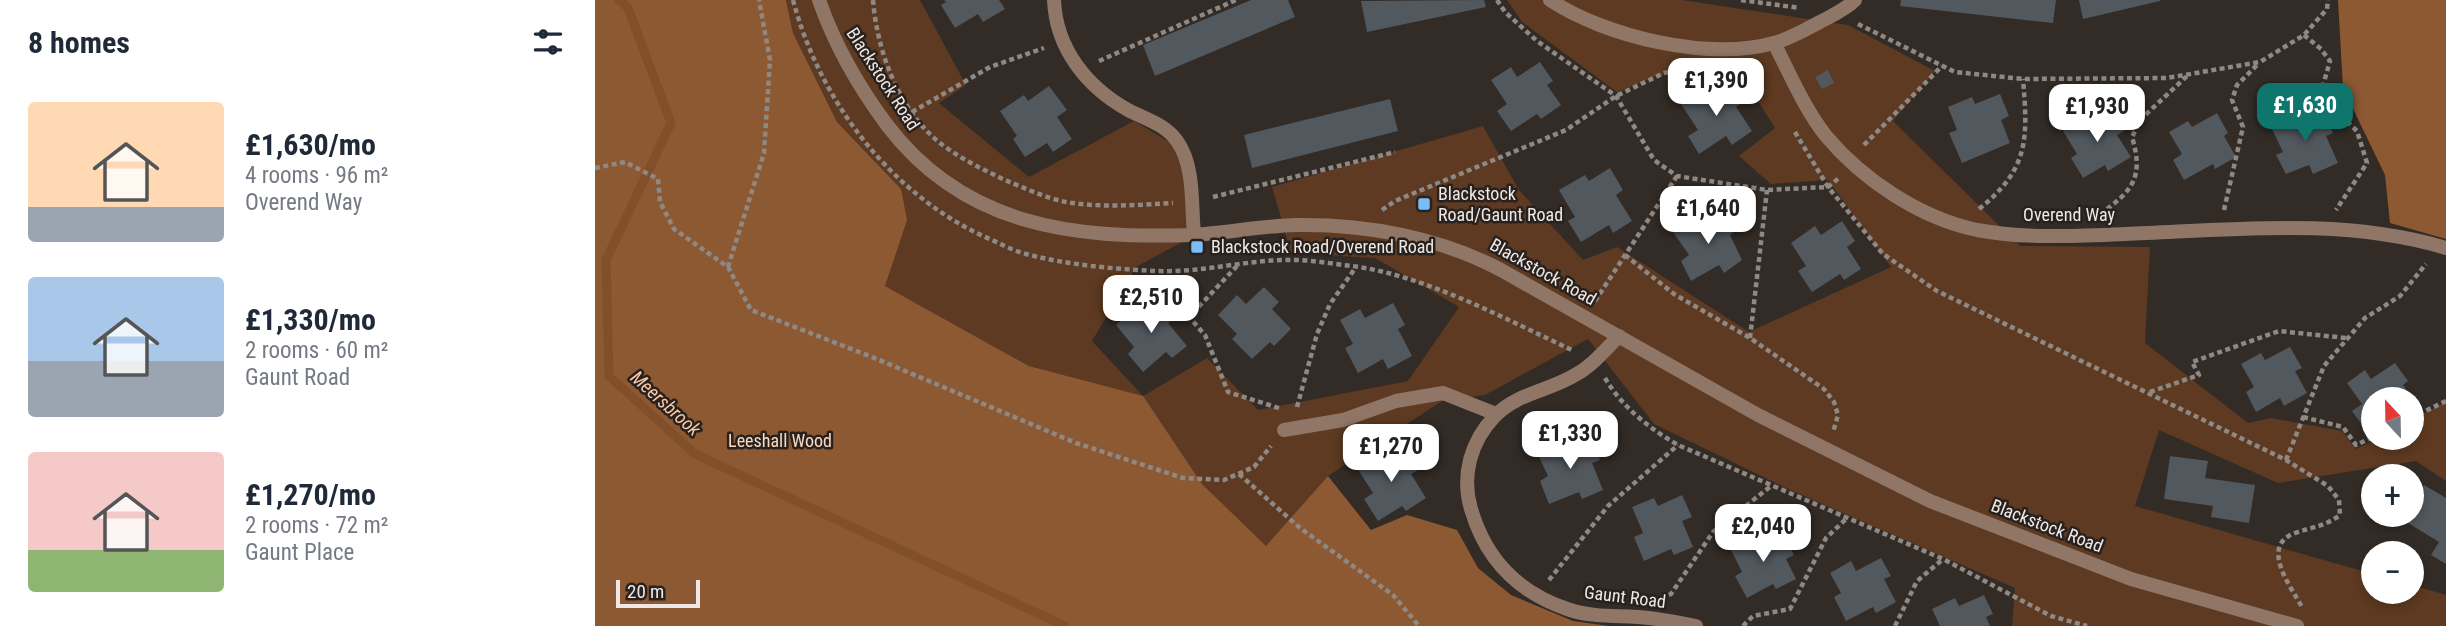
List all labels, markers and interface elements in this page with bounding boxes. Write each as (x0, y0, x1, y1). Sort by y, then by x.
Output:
icon: filters (529, 23, 567, 61)
street label: Blackstock Road (842, 23, 924, 134)
text: 8 homes (28, 25, 130, 60)
pin: £1,390 (1659, 58, 1773, 118)
text: £1,390 (1684, 67, 1748, 94)
pin: £1,630 (2248, 83, 2362, 143)
pin: £1,930 (2040, 85, 2154, 144)
text: £1,630 (2273, 92, 2337, 119)
text: £1,930 (2065, 93, 2129, 120)
text: £1,630/mo (245, 127, 376, 162)
icon: home (84, 130, 168, 214)
text: 4 rooms · 96 m² (245, 162, 388, 189)
place label: Blackstock Road/Gaunt Road (1438, 183, 1563, 225)
pin: £1,640 (1651, 187, 1765, 246)
text: Overend Way (245, 189, 362, 216)
text: £1,640 (1676, 195, 1740, 222)
marker: Blackstock Road/Gaunt Road (1416, 196, 1432, 212)
street label: Overend Way (2023, 204, 2115, 225)
street label: Blackstock Road (1487, 234, 1600, 309)
place label: Blackstock Road/Overend Road (1211, 236, 1434, 257)
marker: Blackstock Road/Overend Road (1189, 239, 1205, 255)
pin: £2,510 (1094, 276, 1208, 335)
text: £2,510 (1119, 284, 1183, 311)
text: £1,330/mo (245, 302, 376, 337)
icon: home (84, 305, 168, 389)
text: 2 rooms · 60 m² (245, 337, 388, 364)
text: Gaunt Road (245, 364, 350, 391)
water label: Meersbrook (626, 366, 706, 441)
north arrow (2361, 387, 2424, 450)
map controls (2361, 387, 2424, 604)
pin: £1,330 (1513, 412, 1627, 471)
text: £1,330 (1538, 420, 1602, 447)
pin: £1,270 (1334, 424, 1448, 484)
park label: Leeshall Wood (728, 430, 832, 451)
text: £1,270 (1359, 433, 1423, 460)
button: + (2361, 464, 2424, 527)
text: £1,270/mo (245, 477, 376, 512)
icon: home (84, 480, 168, 564)
street label: Blackstock Road (1988, 495, 2106, 556)
pin: £2,040 (1706, 504, 1820, 564)
text: 2 rooms · 72 m² (245, 512, 388, 539)
text: £2,040 (1731, 513, 1795, 540)
text: Gaunt Place (245, 539, 354, 566)
button: − (2361, 541, 2424, 604)
scale bar (616, 577, 700, 609)
text: 20 m (627, 580, 664, 603)
street label: Gaunt Road (1583, 581, 1667, 612)

